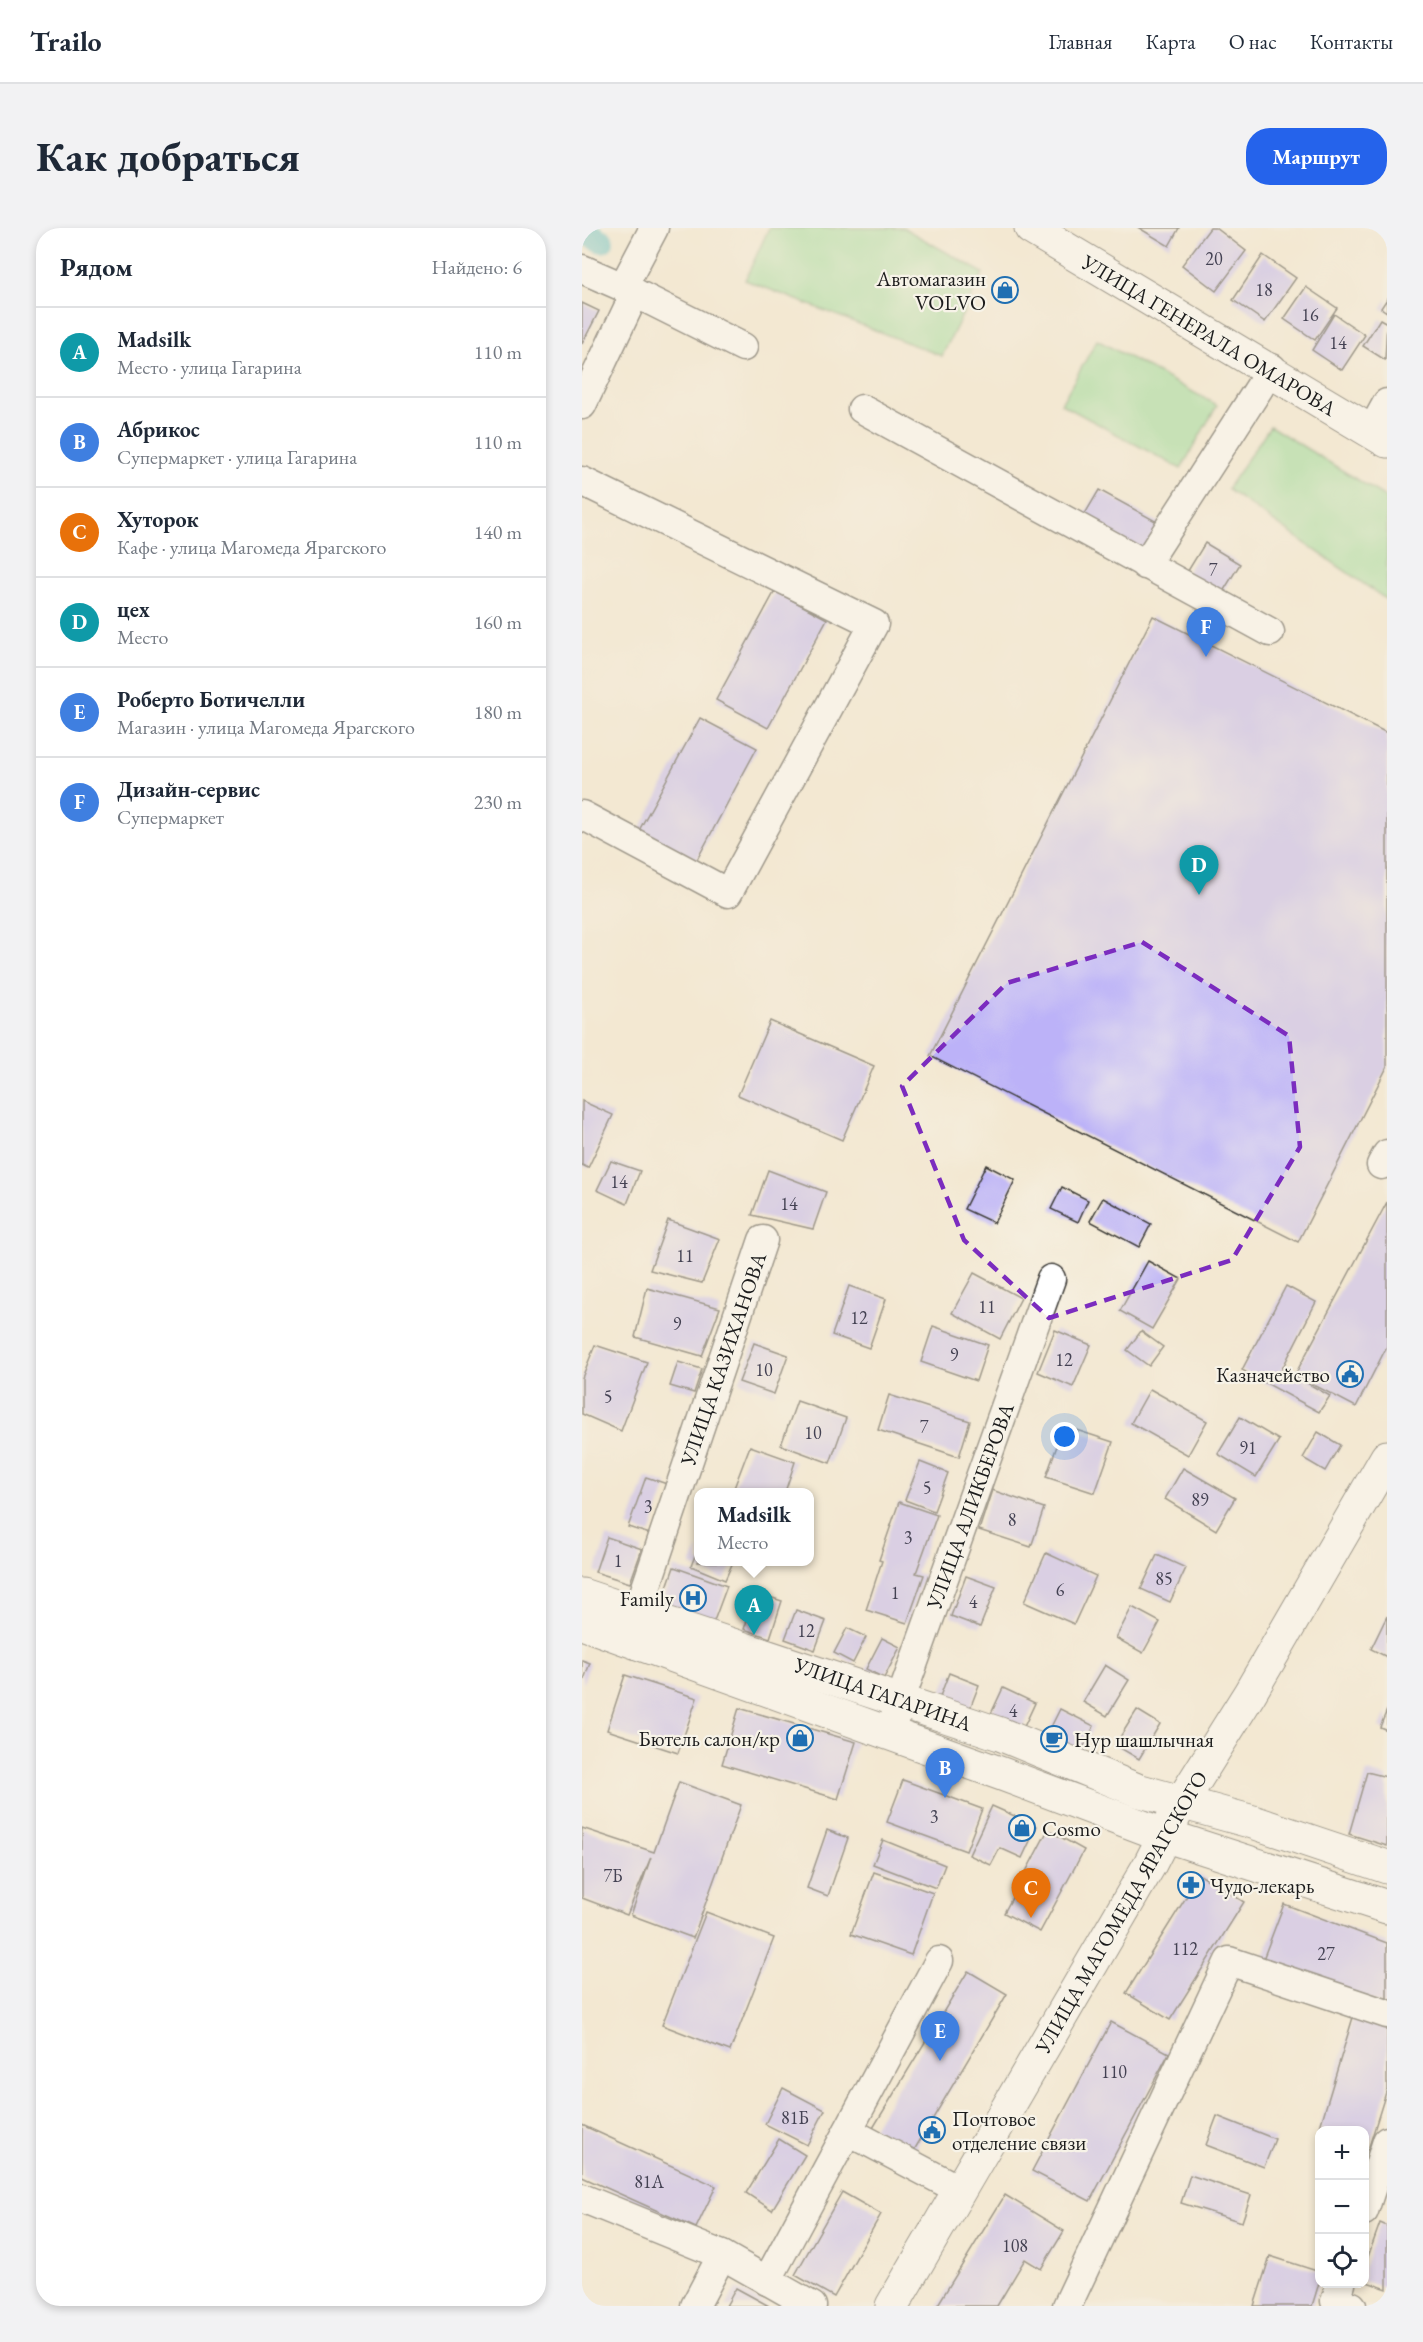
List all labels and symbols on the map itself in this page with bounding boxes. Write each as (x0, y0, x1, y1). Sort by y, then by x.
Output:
house number: 20 (1205, 247, 1223, 270)
street label: УЛИЦА ГЕНЕРАЛА ОМАРОВА (1076, 248, 1342, 422)
place label: Автомагазин VOLVO (876, 265, 986, 316)
shop icon: Автомагазин VOLVO (990, 275, 1020, 305)
house number: 18 (1255, 278, 1273, 301)
house number: 16 (1301, 303, 1319, 326)
house number: 14 (1329, 331, 1347, 354)
house number: 7 (1209, 558, 1218, 581)
pin: F (1186, 608, 1226, 657)
pin: D (1180, 846, 1218, 895)
house number: 14 (610, 1170, 628, 1193)
house number: 14 (780, 1192, 798, 1215)
house number: 11 (676, 1244, 694, 1267)
street label: УЛИЦА КАЗИХАНОВА (673, 1248, 772, 1470)
house number: 11 (978, 1295, 996, 1318)
house number: 12 (850, 1306, 868, 1329)
house number: 9 (673, 1312, 682, 1335)
house number: 9 (950, 1343, 959, 1366)
house number: 12 (1055, 1348, 1073, 1371)
house number: 10 (755, 1358, 773, 1381)
public building icon: Казначейство (1335, 1359, 1365, 1389)
place label: Казначейство (1216, 1361, 1330, 1388)
house number: 5 (604, 1385, 612, 1408)
street label: УЛИЦА АЛИКБЕРОВА (920, 1399, 1020, 1614)
house number: 7 (920, 1415, 929, 1438)
house number: 10 (804, 1421, 822, 1444)
your location (1050, 1422, 1079, 1451)
house number: 91 (1239, 1436, 1257, 1459)
house number: 5 (923, 1476, 931, 1499)
house number: 89 (1191, 1488, 1209, 1511)
house number: 3 (644, 1495, 652, 1518)
house number: 8 (1008, 1508, 1016, 1531)
house number: 3 (904, 1526, 912, 1549)
house number: 1 (614, 1549, 622, 1572)
house number: 85 (1155, 1567, 1173, 1590)
house number: 6 (1056, 1578, 1065, 1601)
house number: 1 (891, 1581, 899, 1604)
hospital icon: Family (678, 1583, 708, 1613)
place label: Family (620, 1585, 675, 1612)
pin: A (734, 1586, 774, 1635)
house number: 4 (969, 1590, 978, 1613)
house number: 12 (797, 1619, 815, 1642)
street label: УЛИЦА ГАГАРИНА (790, 1651, 976, 1737)
house number: 4 (1009, 1699, 1018, 1722)
shop icon: Бютель салон/кр (785, 1723, 815, 1753)
cafe icon: Нур шашлычная (1039, 1724, 1069, 1754)
place label: Бютель салон/кр (638, 1725, 780, 1752)
place label: Нур шашлычная (1074, 1726, 1214, 1753)
pin: B (926, 1748, 964, 1798)
street label: УЛИЦА МАГОМЕДА ЯРАГСКОГО (1028, 1766, 1213, 2059)
house number: 3 (930, 1805, 938, 1828)
shop icon: Cosmo (1007, 1813, 1037, 1843)
place label: Cosmo (1042, 1815, 1101, 1842)
house number: 7Б (603, 1864, 623, 1887)
pin: C (1012, 1868, 1050, 1918)
pharmacy icon: Чудо-лекарь (1176, 1870, 1206, 1900)
place label: Чудо-лекарь (1210, 1872, 1314, 1899)
house number: 112 (1172, 1937, 1198, 1960)
house number: 27 (1317, 1942, 1335, 1965)
pin: E (920, 2012, 960, 2061)
house number: 110 (1101, 2060, 1127, 2083)
place label: Почтовое отделение связи (952, 2105, 1086, 2156)
house number: 81Б (781, 2106, 809, 2129)
public building icon: Почтовое отделение связи (917, 2115, 947, 2145)
house number: 81А (634, 2170, 664, 2193)
house number: 108 (1002, 2234, 1028, 2257)

